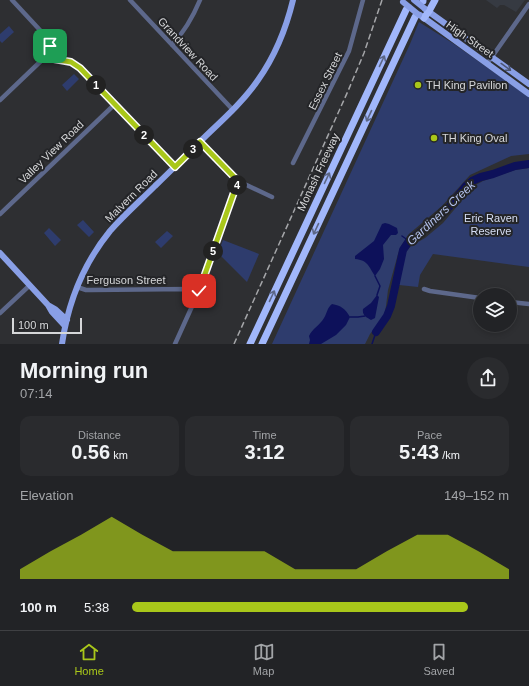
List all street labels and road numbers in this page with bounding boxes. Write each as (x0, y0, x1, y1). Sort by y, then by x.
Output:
street label: Grandview Road (156, 15, 220, 83)
street label: High Street (444, 18, 496, 60)
street label: Essex Street (306, 50, 344, 112)
street label: Valley View Road (16, 118, 86, 186)
street label: Monash Freeway (295, 131, 341, 213)
street label: Malvern Road (103, 168, 159, 224)
street label: Ferguson Street (87, 274, 165, 286)

